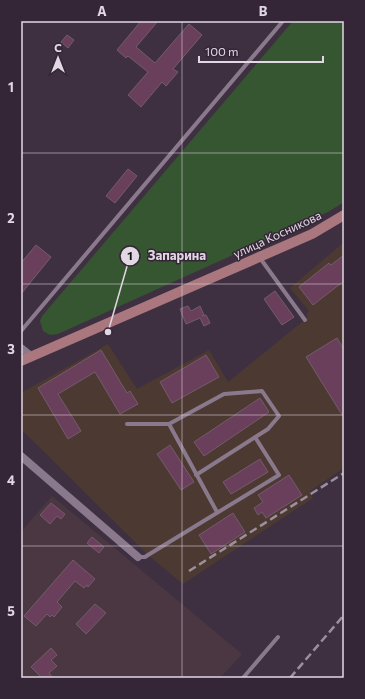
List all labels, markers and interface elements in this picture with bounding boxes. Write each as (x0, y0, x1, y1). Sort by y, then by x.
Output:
text: A (97, 3, 107, 19)
text: B (259, 3, 268, 19)
north arrow (38, 38, 78, 78)
scale bar (199, 38, 323, 64)
text: С (54, 41, 62, 54)
text: 100 m (205, 44, 239, 58)
text: 1 (8, 79, 14, 95)
street label: улица Косникова (231, 207, 323, 261)
text: 2 (7, 210, 15, 226)
callout: Запарина (120, 243, 215, 268)
text: Запарина (148, 247, 206, 263)
text: 1 (127, 248, 133, 262)
text: 3 (7, 341, 15, 357)
text: 4 (7, 472, 15, 488)
text: 5 (7, 603, 15, 619)

